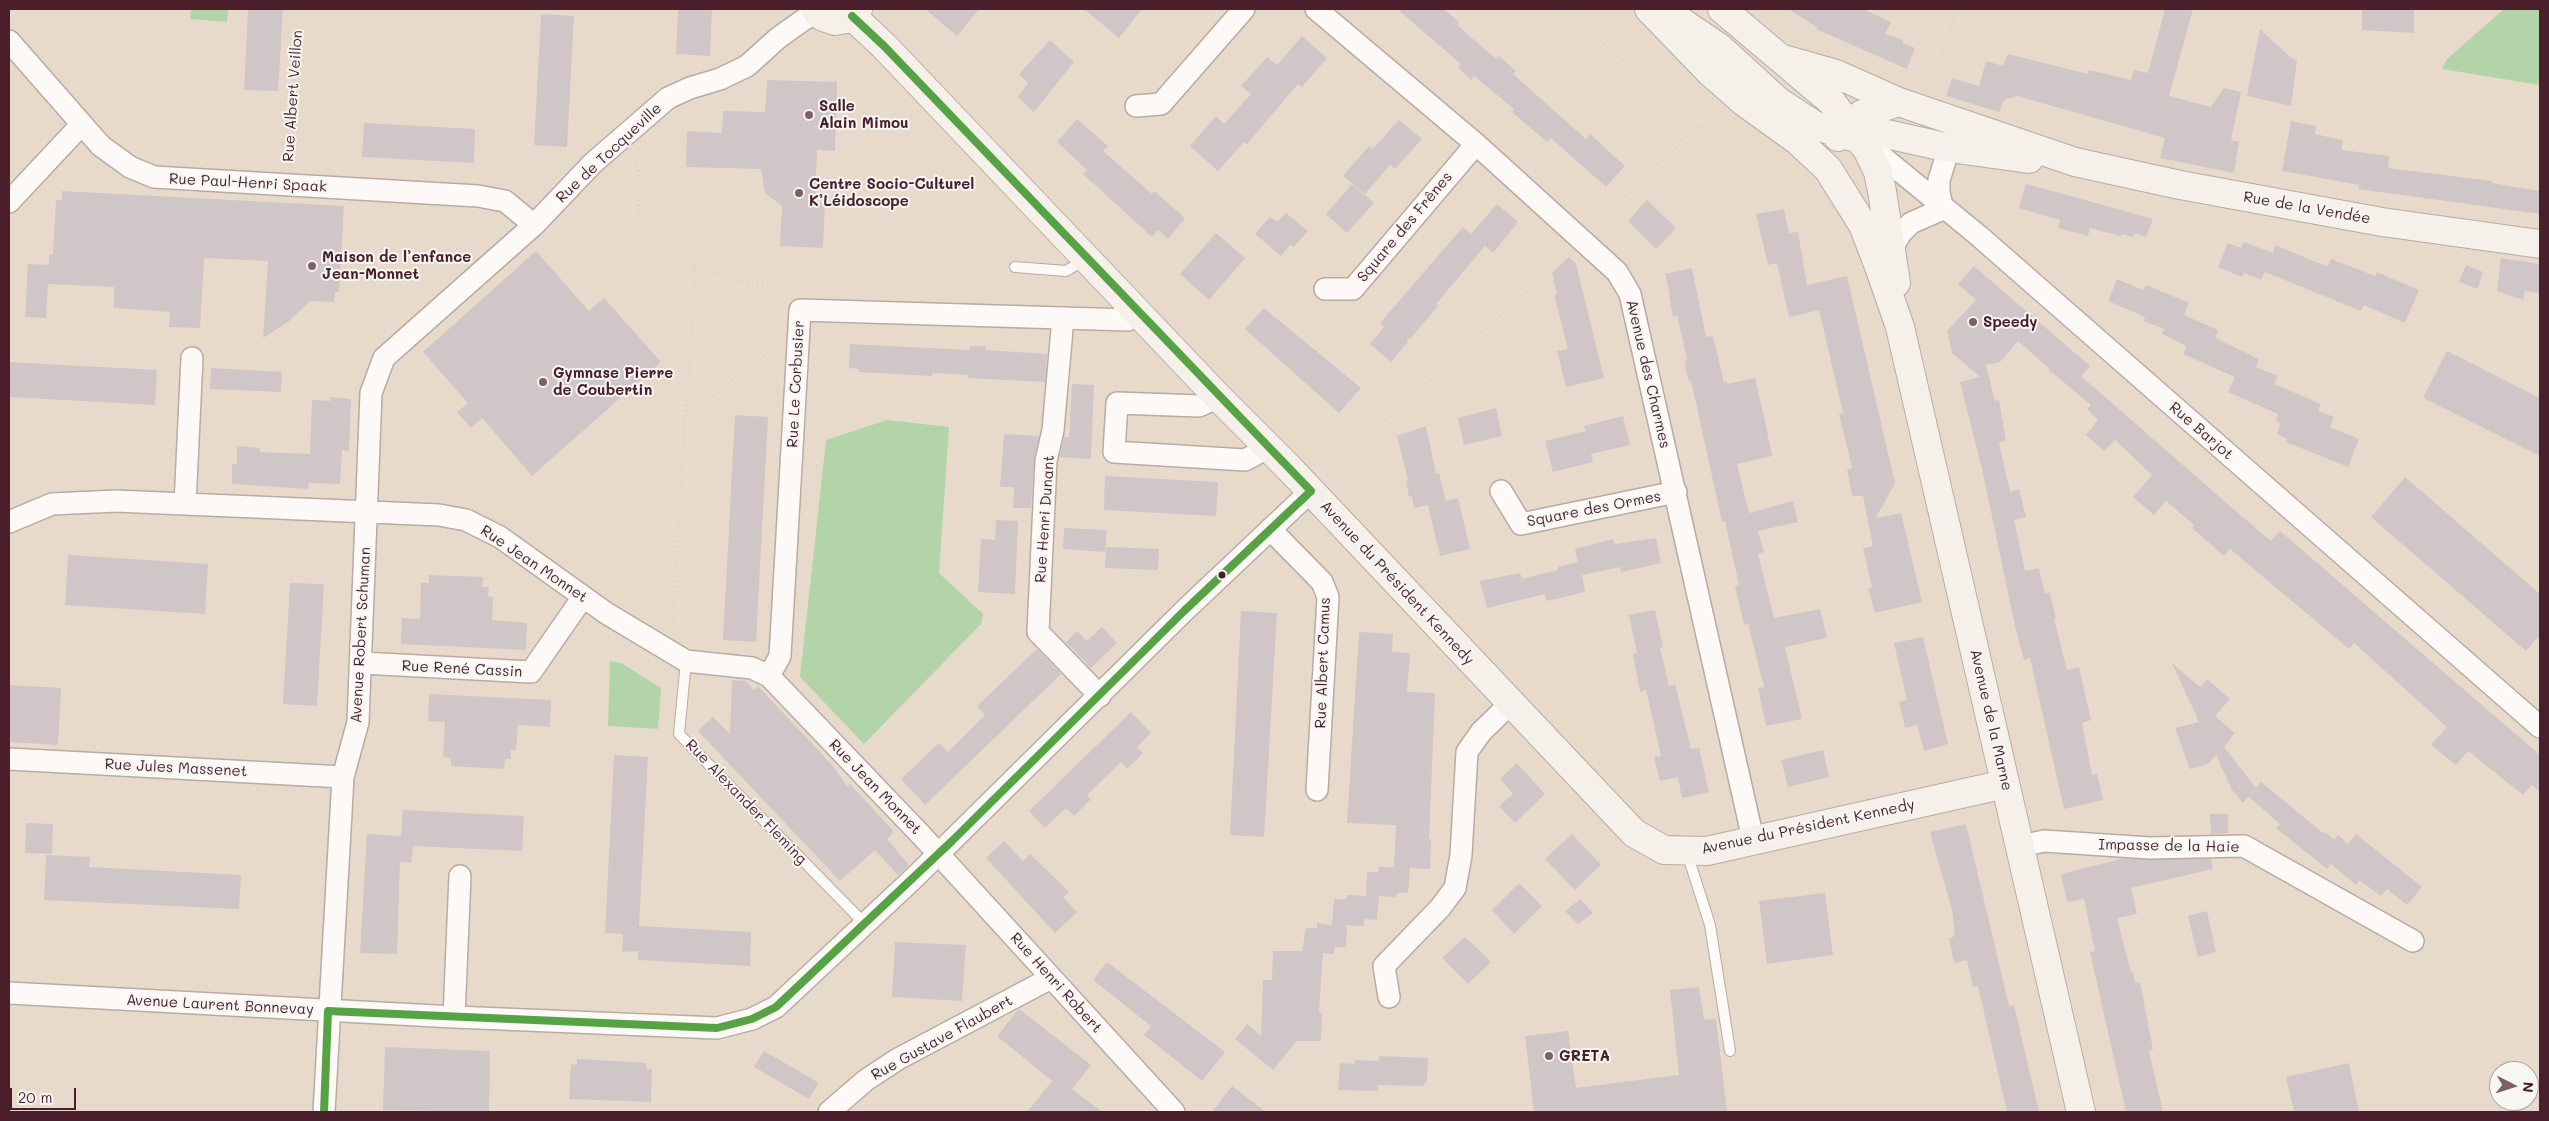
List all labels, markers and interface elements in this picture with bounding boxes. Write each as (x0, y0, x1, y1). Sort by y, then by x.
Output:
street label: Rue Albert Veillon (279, 29, 307, 163)
place label: Salle Alain Mimou (819, 97, 909, 132)
street label: Rue de Tocqueville (552, 99, 666, 207)
marker: Salle Alain Mimou (803, 109, 815, 121)
street label: Square des Frênes (1354, 168, 1456, 286)
street label: Rue Paul-Henri Spaak (168, 170, 328, 196)
place label: Centre Socio-Culturel K’Léidoscope (809, 175, 974, 210)
marker: Centre Socio-Culturel K’Léidoscope (793, 187, 805, 199)
street label: Rue de la Vendée (2242, 188, 2372, 228)
place label: Maison de l’enfance Jean-Monnet (322, 248, 471, 283)
marker: Maison de l’enfance Jean-Monnet (306, 260, 318, 272)
street label: Avenue des Charmes (1622, 298, 1674, 450)
place label: Speedy (1983, 313, 2037, 331)
marker: Speedy (1967, 316, 1979, 328)
street label: Rue Le Corbusier (784, 320, 808, 448)
place label: Gymnase Pierre de Coubertin (553, 364, 673, 399)
marker: Gymnase Pierre de Coubertin (537, 376, 549, 388)
street label: Rue Barjot (2165, 398, 2237, 464)
street label: Rue Henri Dunant (1032, 454, 1058, 584)
street label: Square des Ormes (1526, 487, 1662, 531)
street label: Avenue du Président Kennedy (1316, 497, 1478, 669)
street label: Rue Jean Monnet (477, 522, 591, 606)
street label: Avenue Robert Schuman (347, 546, 375, 724)
unlabelled marker (1217, 570, 1227, 580)
street label: Rue Albert Camus (1312, 597, 1334, 729)
street label: Avenue de la Marne (1966, 648, 2016, 792)
street label: Rue René Cassin (401, 657, 523, 681)
street label: Rue Alexander Fleming (682, 736, 810, 868)
street label: Rue Jean Monnet (825, 736, 925, 838)
street label: Rue Jules Massenet (104, 755, 248, 781)
street label: Avenue du Président Kennedy (1700, 796, 1916, 858)
street label: Impasse de la Haie (2098, 836, 2240, 856)
street label: Rue Henri Robert (1006, 929, 1106, 1037)
street label: Avenue Laurent Bonnevay (126, 991, 314, 1019)
street label: Rue Gustave Flaubert (868, 992, 1016, 1084)
place label: GRETA (1559, 1047, 1610, 1065)
marker: GRETA (1543, 1050, 1555, 1062)
north arrow (2489, 1061, 2539, 1111)
scale bar (12, 1078, 79, 1110)
text: N (2519, 1081, 2538, 1093)
text: 20 m (18, 1087, 52, 1107)

